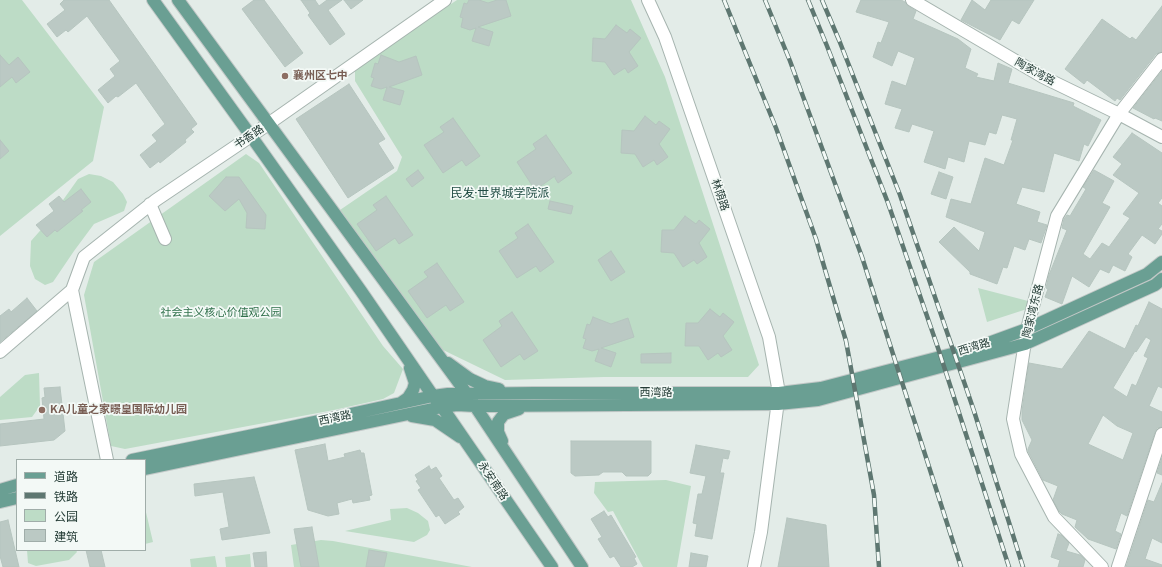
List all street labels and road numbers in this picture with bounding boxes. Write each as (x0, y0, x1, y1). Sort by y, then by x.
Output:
street label: 陶家湾路 (1013, 56, 1057, 88)
street label: 书香路 (232, 122, 266, 152)
street label: 林荫路 (708, 177, 732, 213)
street label: 陶家湾东路 (1020, 283, 1046, 339)
street label: 西湾路 (956, 336, 992, 358)
street label: 西湾路 (640, 386, 672, 400)
street label: 西湾路 (317, 408, 353, 428)
street label: 永安南路 (475, 459, 511, 503)

